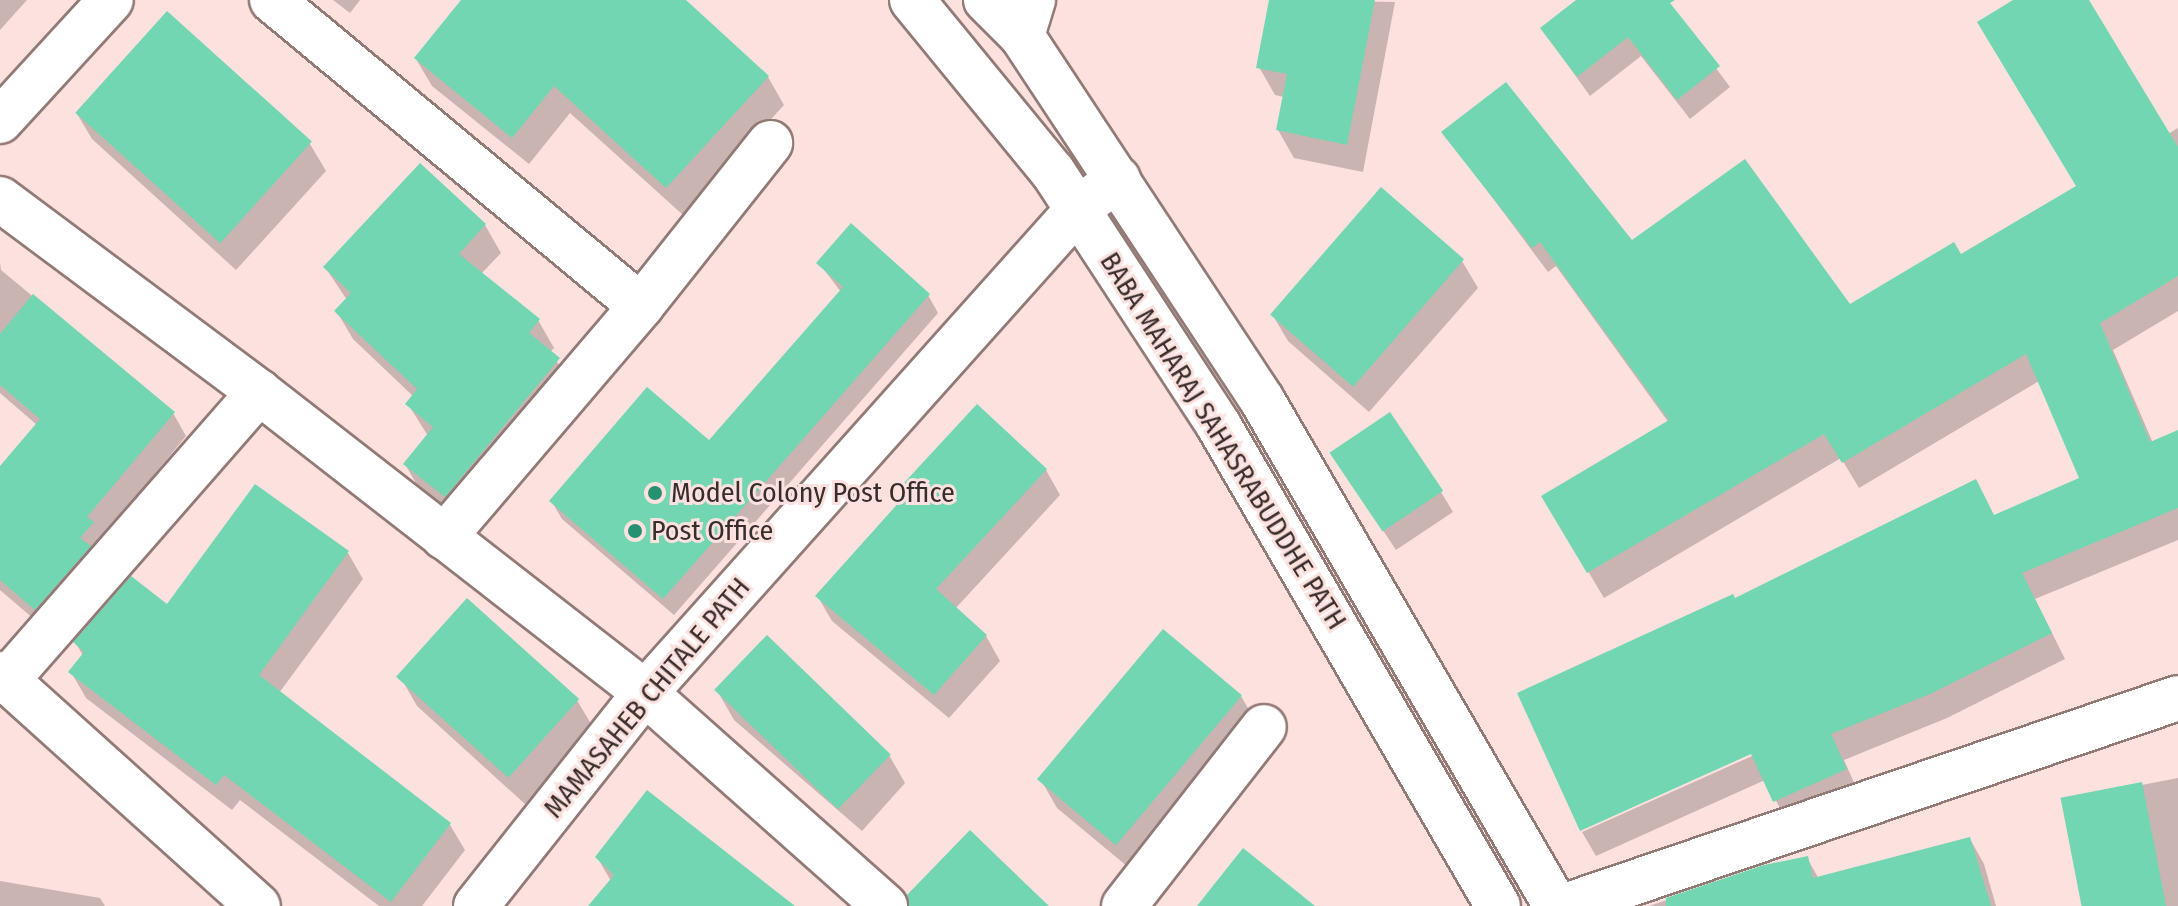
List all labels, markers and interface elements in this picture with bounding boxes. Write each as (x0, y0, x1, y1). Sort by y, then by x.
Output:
street label: BABA MAHARAJ SAHASRABUDDHE PATH (1093, 246, 1353, 636)
place label: Model Colony Post Office (671, 476, 955, 510)
marker: Model Colony Post Office (646, 484, 664, 502)
place label: Post Office (651, 514, 773, 548)
marker: Post Office (626, 522, 644, 540)
street label: MAMASAHEB CHITALE PATH (537, 571, 757, 825)

